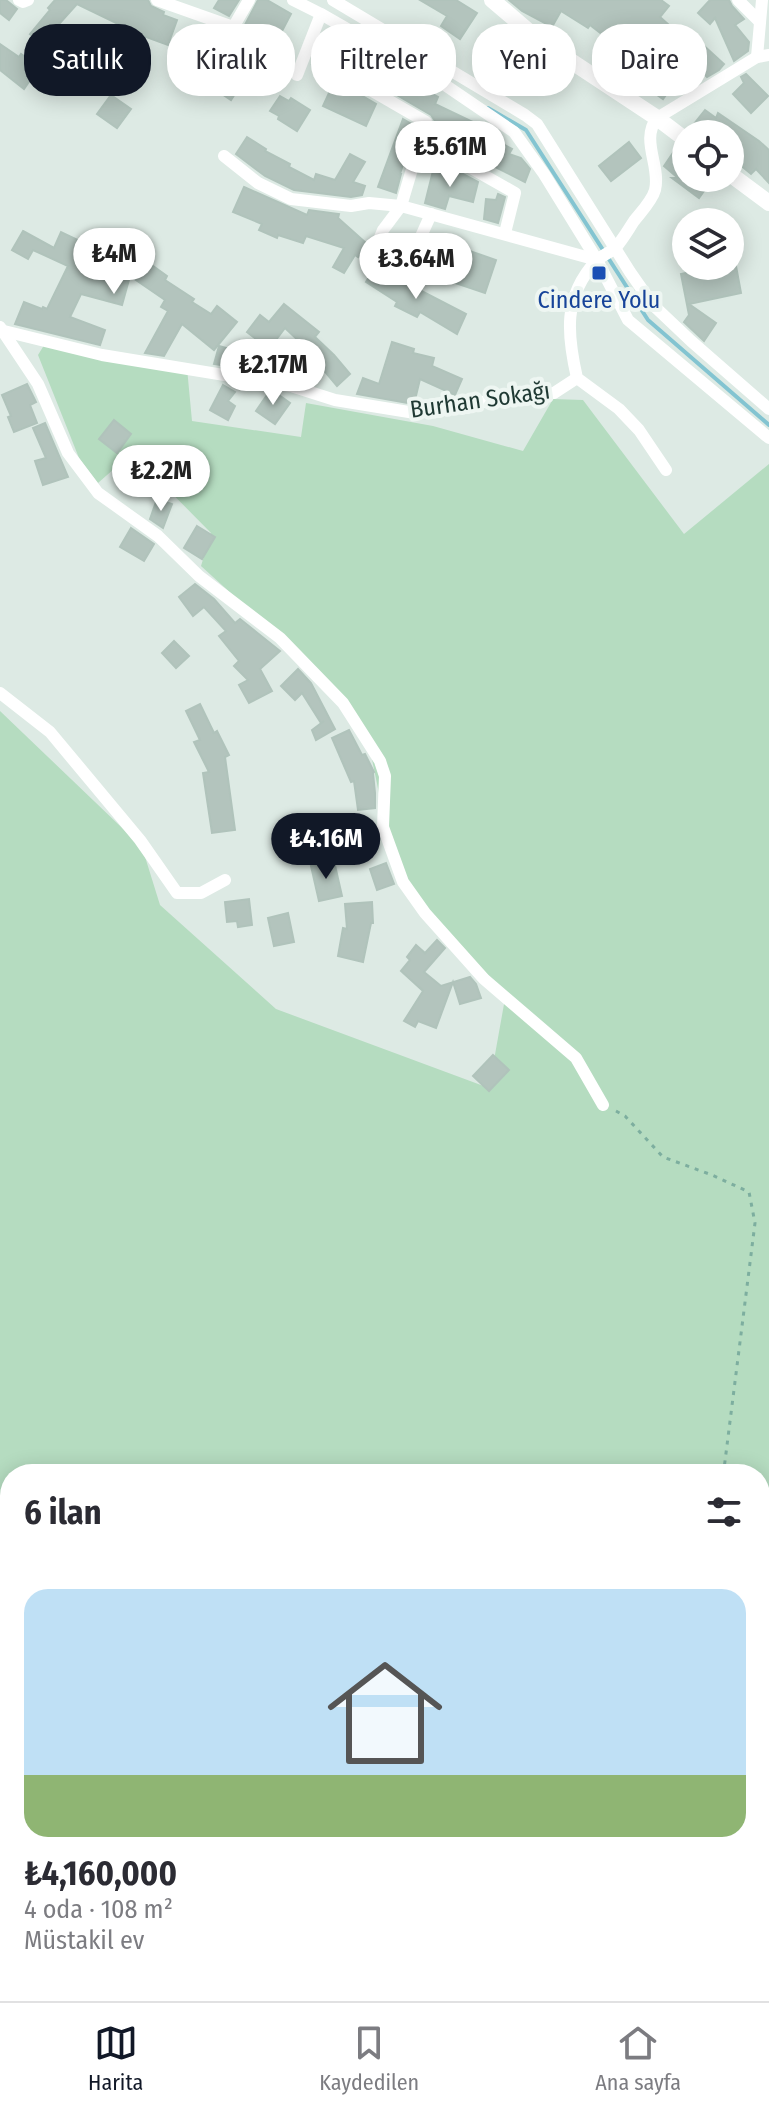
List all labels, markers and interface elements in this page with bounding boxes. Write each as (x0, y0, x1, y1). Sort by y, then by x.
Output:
chip: Satılık (24, 24, 151, 96)
chip: Kiralık (167, 24, 295, 96)
chip: Filtreler (311, 24, 456, 96)
chip: Yeni (472, 24, 576, 96)
chip: Daire (592, 24, 707, 96)
map controls (672, 120, 744, 280)
button: locate (672, 120, 744, 192)
pin: ₺5.61M (385, 121, 515, 189)
text: ₺5.61M (413, 131, 487, 162)
button: layers (672, 208, 744, 280)
pin: ₺4M (75, 228, 153, 296)
pin: ₺3.64M (351, 233, 481, 301)
text: ₺4M (91, 238, 137, 269)
text: ₺3.64M (377, 243, 455, 274)
marker: Cindere Yolu (590, 264, 608, 282)
place label: Cindere Yolu (538, 286, 660, 314)
pin: ₺2.17M (208, 339, 338, 407)
text: ₺2.17M (238, 349, 308, 380)
street label: Burhan Sokağı (408, 376, 552, 424)
pin: ₺2.2M (105, 445, 217, 513)
text: ₺2.2M (130, 455, 192, 486)
pin: ₺4.16M (261, 813, 391, 881)
text: ₺4.16M (289, 823, 363, 854)
icon: filters (702, 1490, 746, 1534)
text: 6 ilan (24, 1492, 102, 1533)
icon: home (313, 1641, 457, 1785)
text: ₺4,160,000 (24, 1853, 177, 1894)
text: 4 oda · 108 m² (24, 1894, 173, 1925)
text: Müstakil ev (24, 1925, 144, 1956)
tab: Harita (88, 2021, 143, 2096)
tab: Kaydedilen (319, 2021, 419, 2096)
tab: Ana sayfa (595, 2021, 681, 2096)

